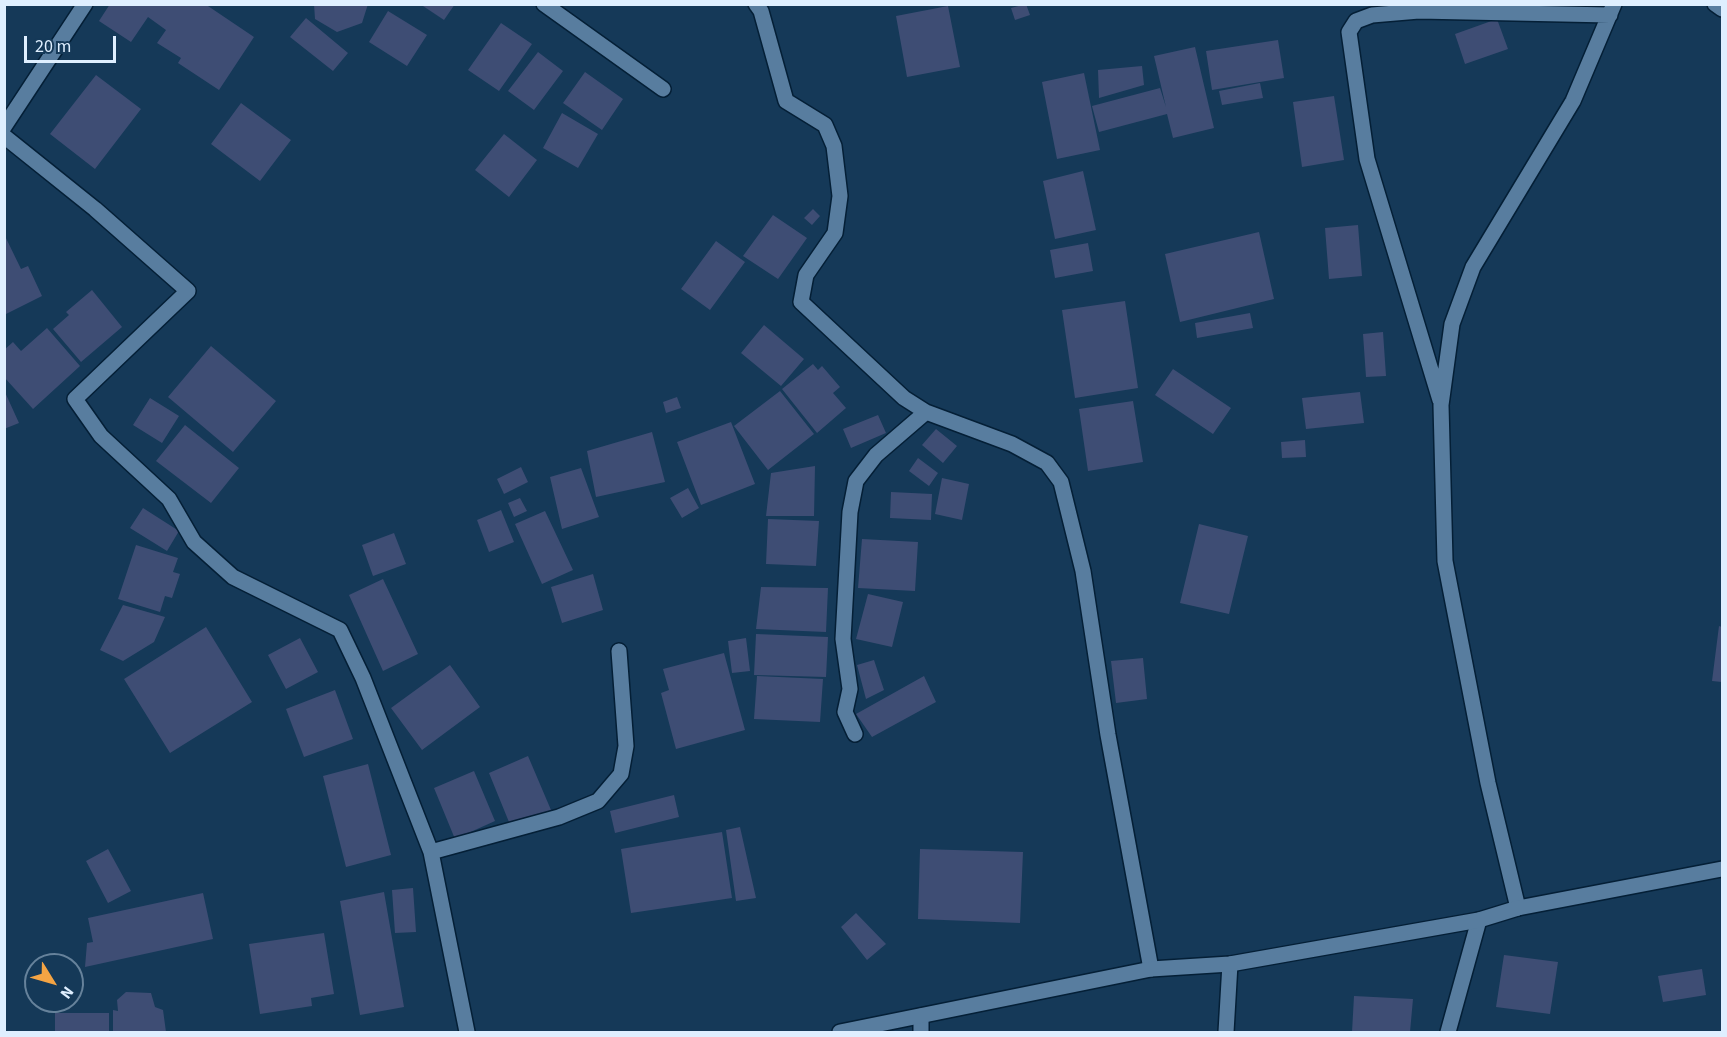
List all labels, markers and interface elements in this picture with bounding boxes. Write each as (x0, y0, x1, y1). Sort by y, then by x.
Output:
scale bar (27, 24, 118, 62)
text: 20 m (35, 34, 71, 59)
north arrow (24, 953, 84, 1013)
text: N (55, 982, 79, 1003)

